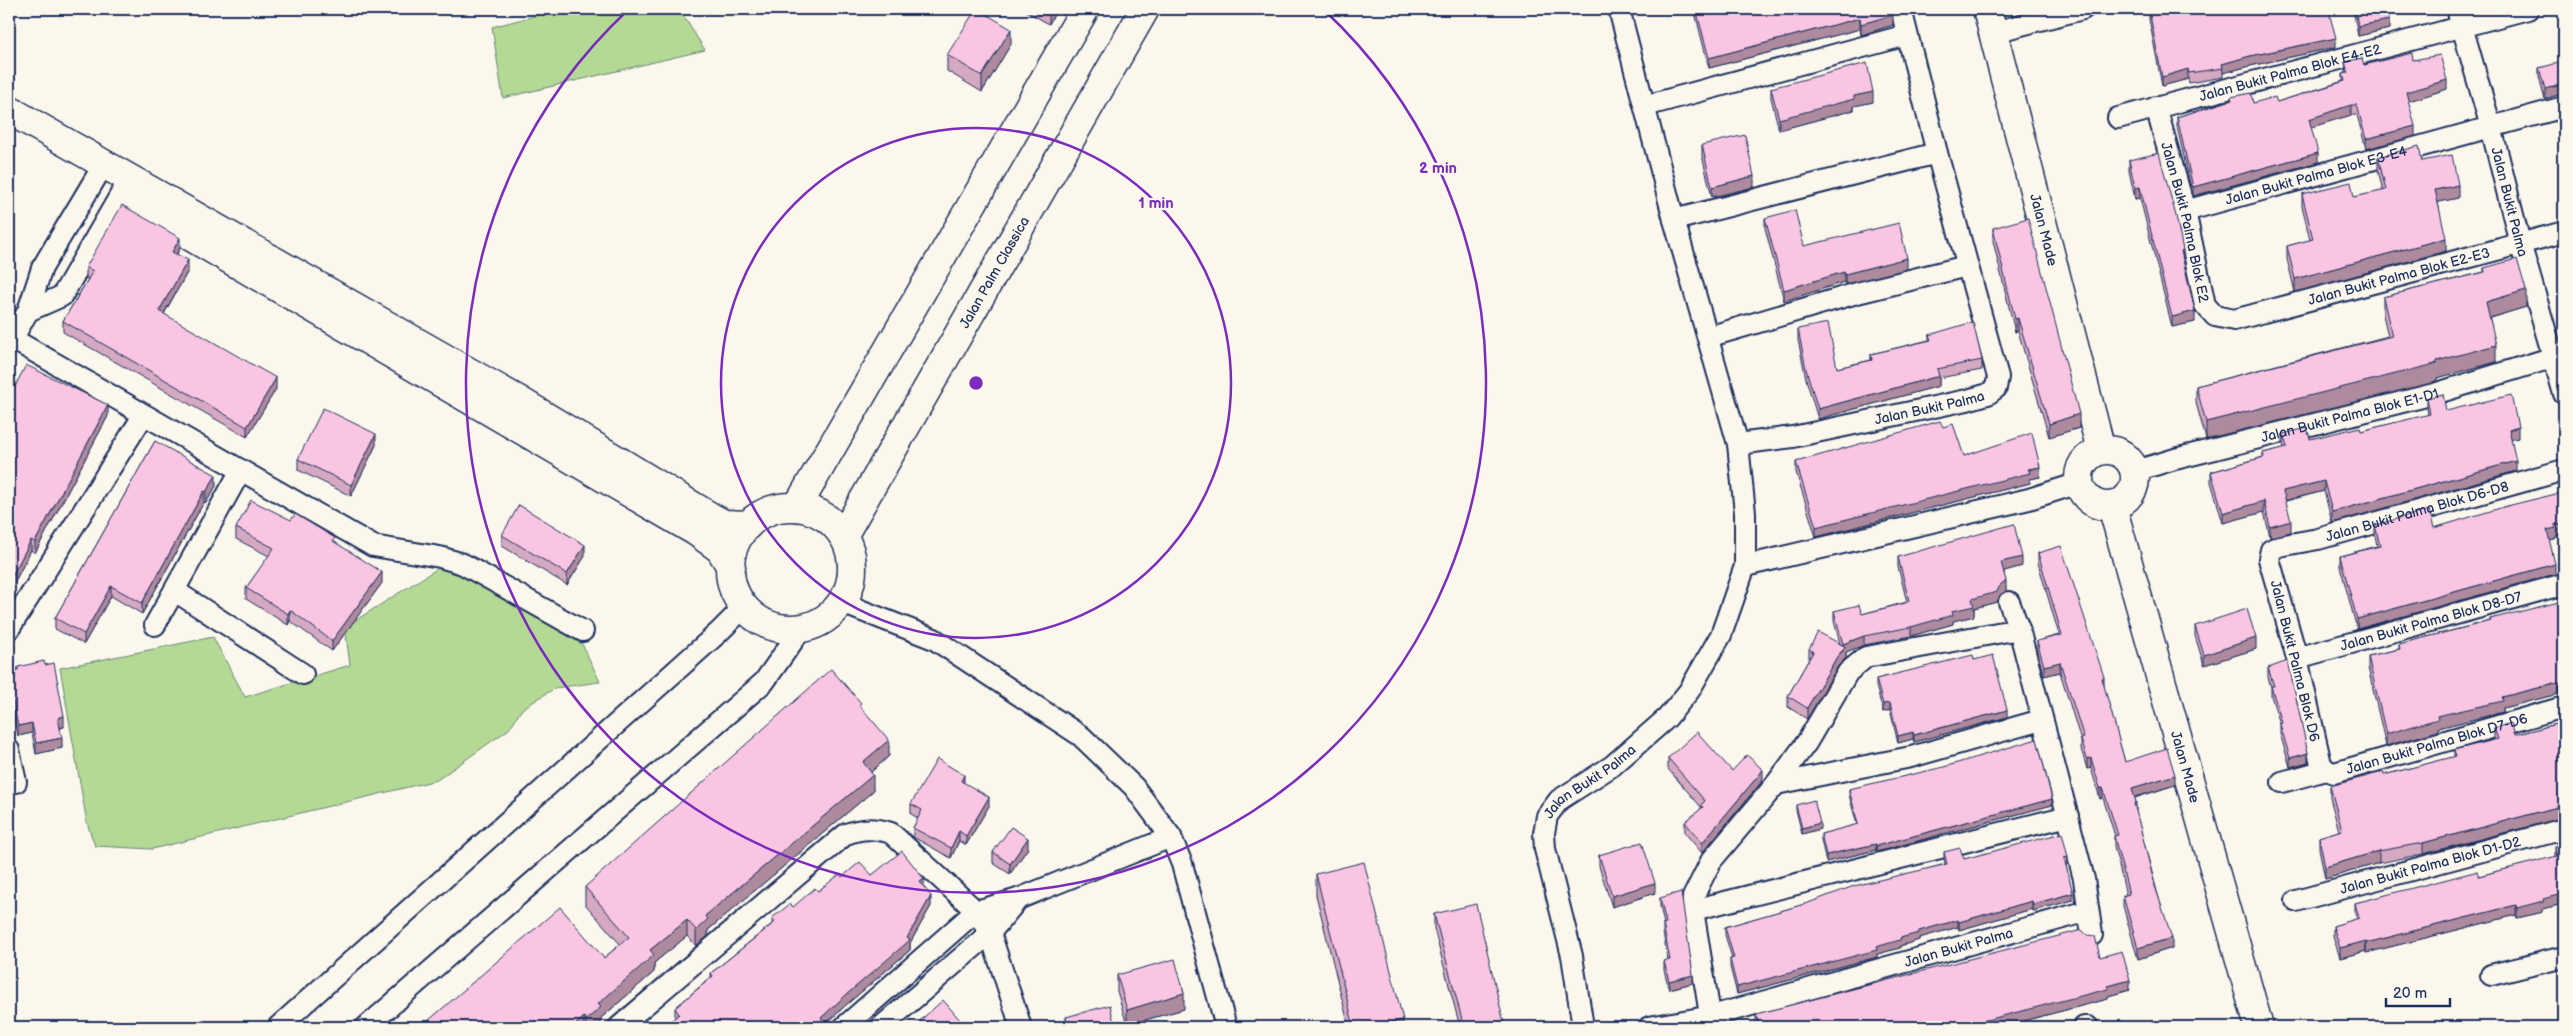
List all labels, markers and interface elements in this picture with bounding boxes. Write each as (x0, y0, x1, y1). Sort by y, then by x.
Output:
street label: Jalan Bukit Palma Blok E4-E2 (2197, 40, 2384, 105)
street label: Jalan Bukit Palma Blok E2 (2158, 140, 2213, 305)
street label: Jalan Bukit Palma Blok E3-E4 (2223, 142, 2409, 208)
street label: Jalan Bukit Palma (2488, 145, 2532, 259)
text: 2 min (1419, 159, 1457, 178)
street label: Jalan Made (2027, 192, 2062, 268)
text: 1 min (1138, 194, 1174, 213)
street label: Jalan Palm Classica (956, 213, 1033, 331)
street label: Jalan Bukit Palma Blok E2-E3 (2306, 244, 2492, 308)
centre of rings (967, 374, 985, 392)
street label: Jalan Bukit Palma Blok E1-D1 (2259, 385, 2441, 446)
street label: Jalan Bukit Palma (1873, 387, 1986, 428)
street label: Jalan Bukit Palma Blok D6-D8 (2324, 477, 2511, 545)
street label: Jalan Bukit Palma Blok D6 (2267, 579, 2323, 744)
street label: Jalan Bukit Palma Blok D8-D7 (2338, 588, 2524, 654)
street label: Jalan Bukit Palma Blok D7-D6 (2344, 709, 2530, 778)
street label: Jalan Made (2167, 729, 2204, 805)
street label: Jalan Bukit Palma (1540, 741, 1639, 822)
street label: Jalan Bukit Palma Blok D1-D2 (2338, 832, 2523, 897)
street label: Jalan Bukit Palma (1902, 924, 2015, 970)
scale bar (2386, 976, 2449, 1008)
text: 20 m (2393, 984, 2427, 1003)

